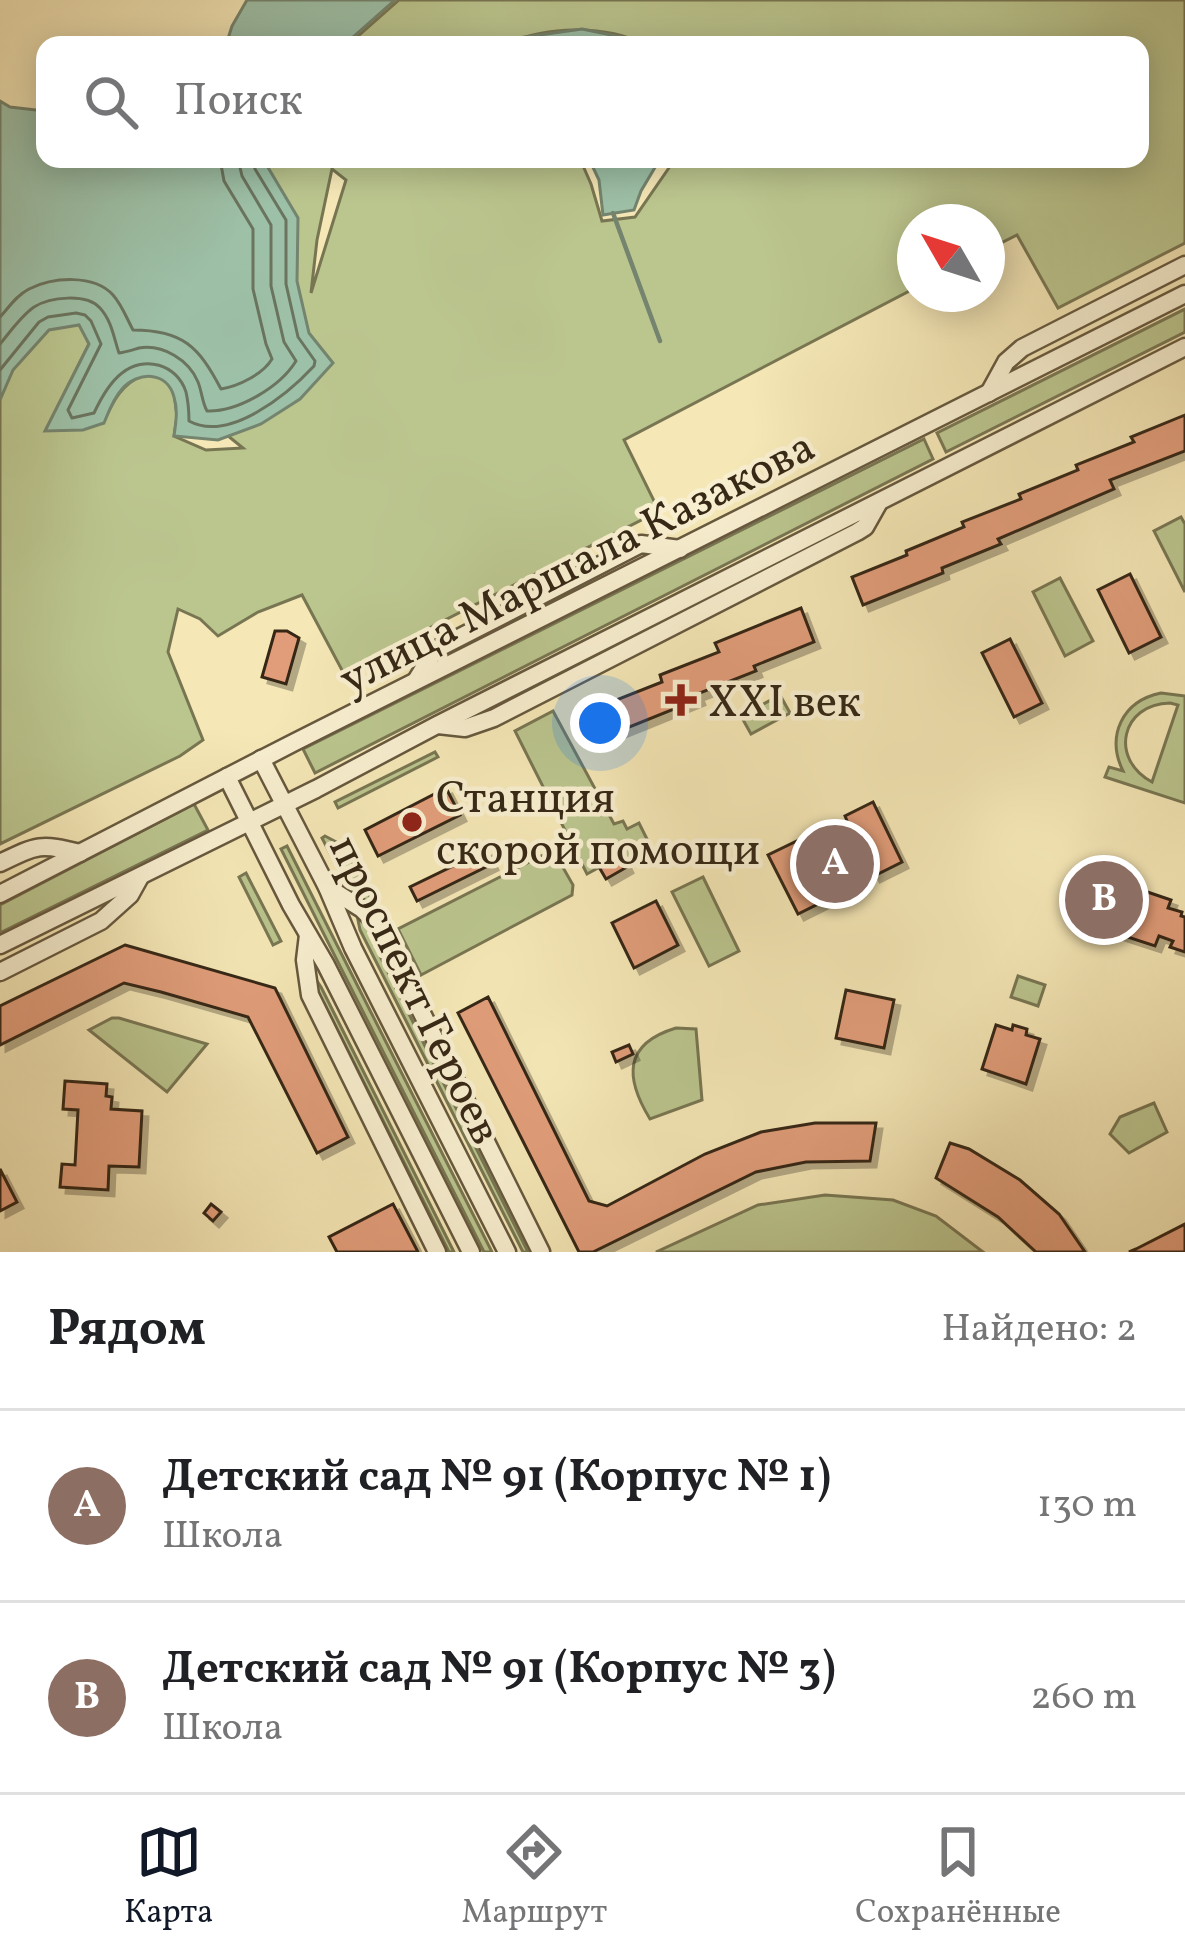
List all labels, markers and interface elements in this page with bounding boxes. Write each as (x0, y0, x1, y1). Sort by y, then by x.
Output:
search box (36, 36, 1149, 168)
icon: search (78, 69, 144, 135)
text: Поиск (174, 71, 303, 134)
north arrow (897, 204, 1005, 312)
street label: улица Маршала Казакова (329, 418, 827, 713)
place label: XXI век (708, 673, 861, 736)
marker: XXI век (665, 684, 697, 716)
your location (570, 693, 630, 753)
place label: Станция скорой помощи (436, 769, 760, 884)
marker: Станция скорой помощи (399, 809, 425, 835)
pin: A (796, 819, 874, 909)
street label: проспект Героев (311, 826, 515, 1156)
pin: B (1065, 855, 1143, 945)
text: Рядом (48, 1295, 206, 1366)
text: Найдено: 2 (941, 1303, 1137, 1357)
text: Детский сад № 91 (Корпус № 1) (162, 1447, 831, 1510)
text: A (73, 1479, 101, 1533)
text: 130 m (1037, 1479, 1137, 1533)
text: Школа (162, 1510, 283, 1564)
text: Детский сад № 91 (Корпус № 3) (162, 1639, 836, 1702)
text: B (74, 1671, 100, 1725)
text: 260 m (1031, 1671, 1137, 1725)
text: Школа (162, 1702, 283, 1756)
tab: Карта (124, 1819, 214, 1937)
tab: Маршрут (462, 1819, 607, 1937)
tab: Сохранённые (855, 1819, 1061, 1937)

